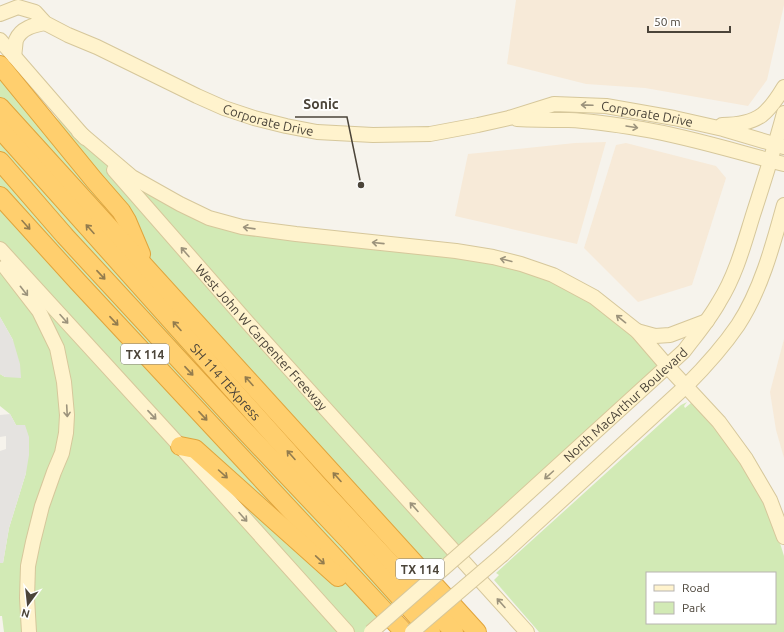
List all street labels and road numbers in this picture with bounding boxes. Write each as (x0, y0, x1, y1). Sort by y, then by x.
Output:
street label: Corporate Drive (601, 99, 695, 129)
street label: Corporate Drive (221, 101, 315, 138)
street label: West John W Carpenter Freeway (193, 261, 330, 413)
street label: SH 114 TEXpress (188, 341, 264, 423)
road number: TX 114 (121, 344, 169, 364)
street label: North MacArthur Boulevard (561, 345, 690, 464)
road number: TX 114 (396, 559, 444, 579)

